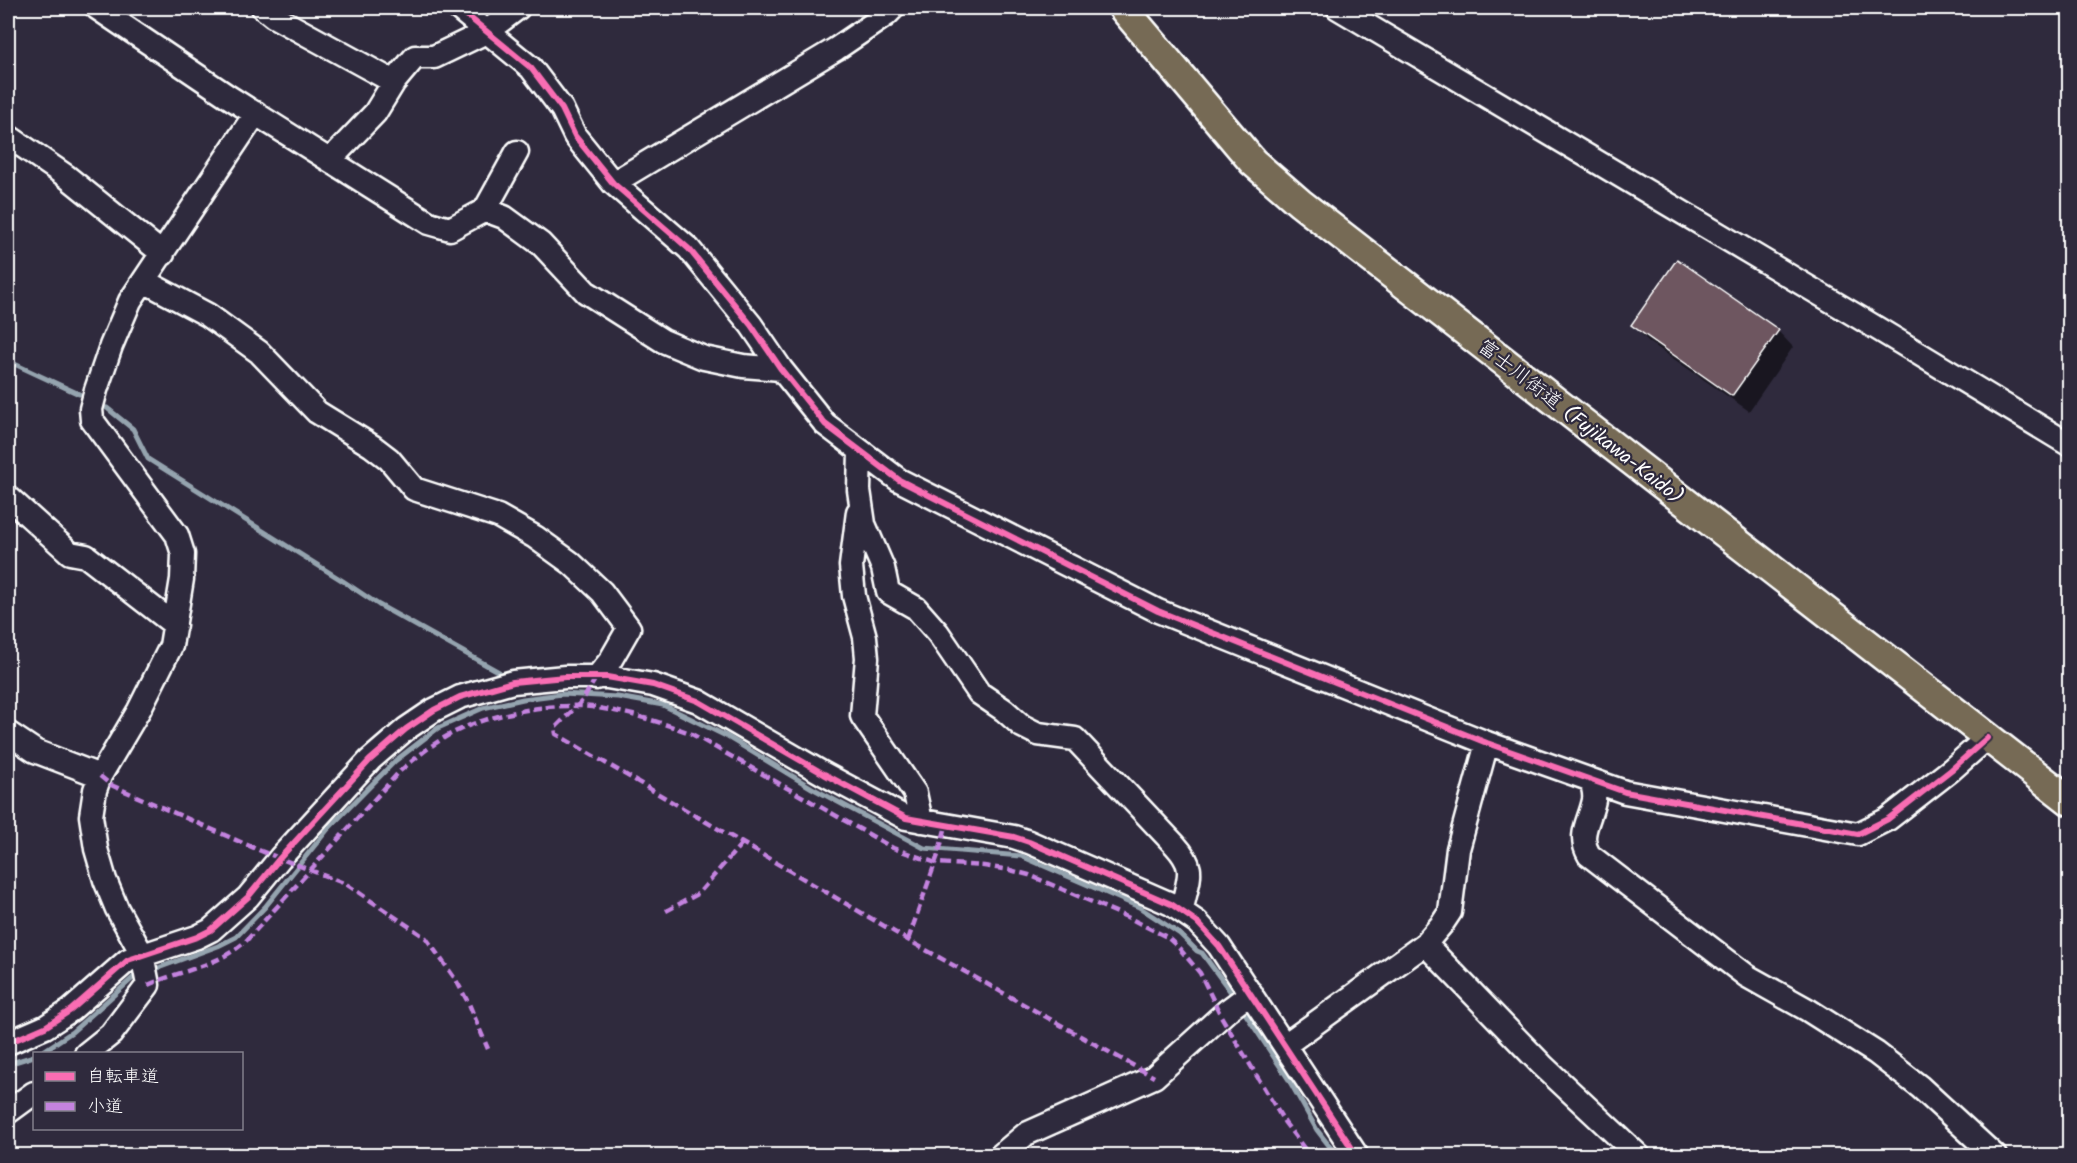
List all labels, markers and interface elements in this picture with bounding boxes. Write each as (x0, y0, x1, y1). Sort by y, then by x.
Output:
street label: 富士川街道 (Fujikawa-Kaido) (1470, 332, 1689, 513)
legend (33, 1052, 243, 1130)
text: 自転車道 (87, 1063, 159, 1092)
text: 小道 (87, 1093, 123, 1122)

